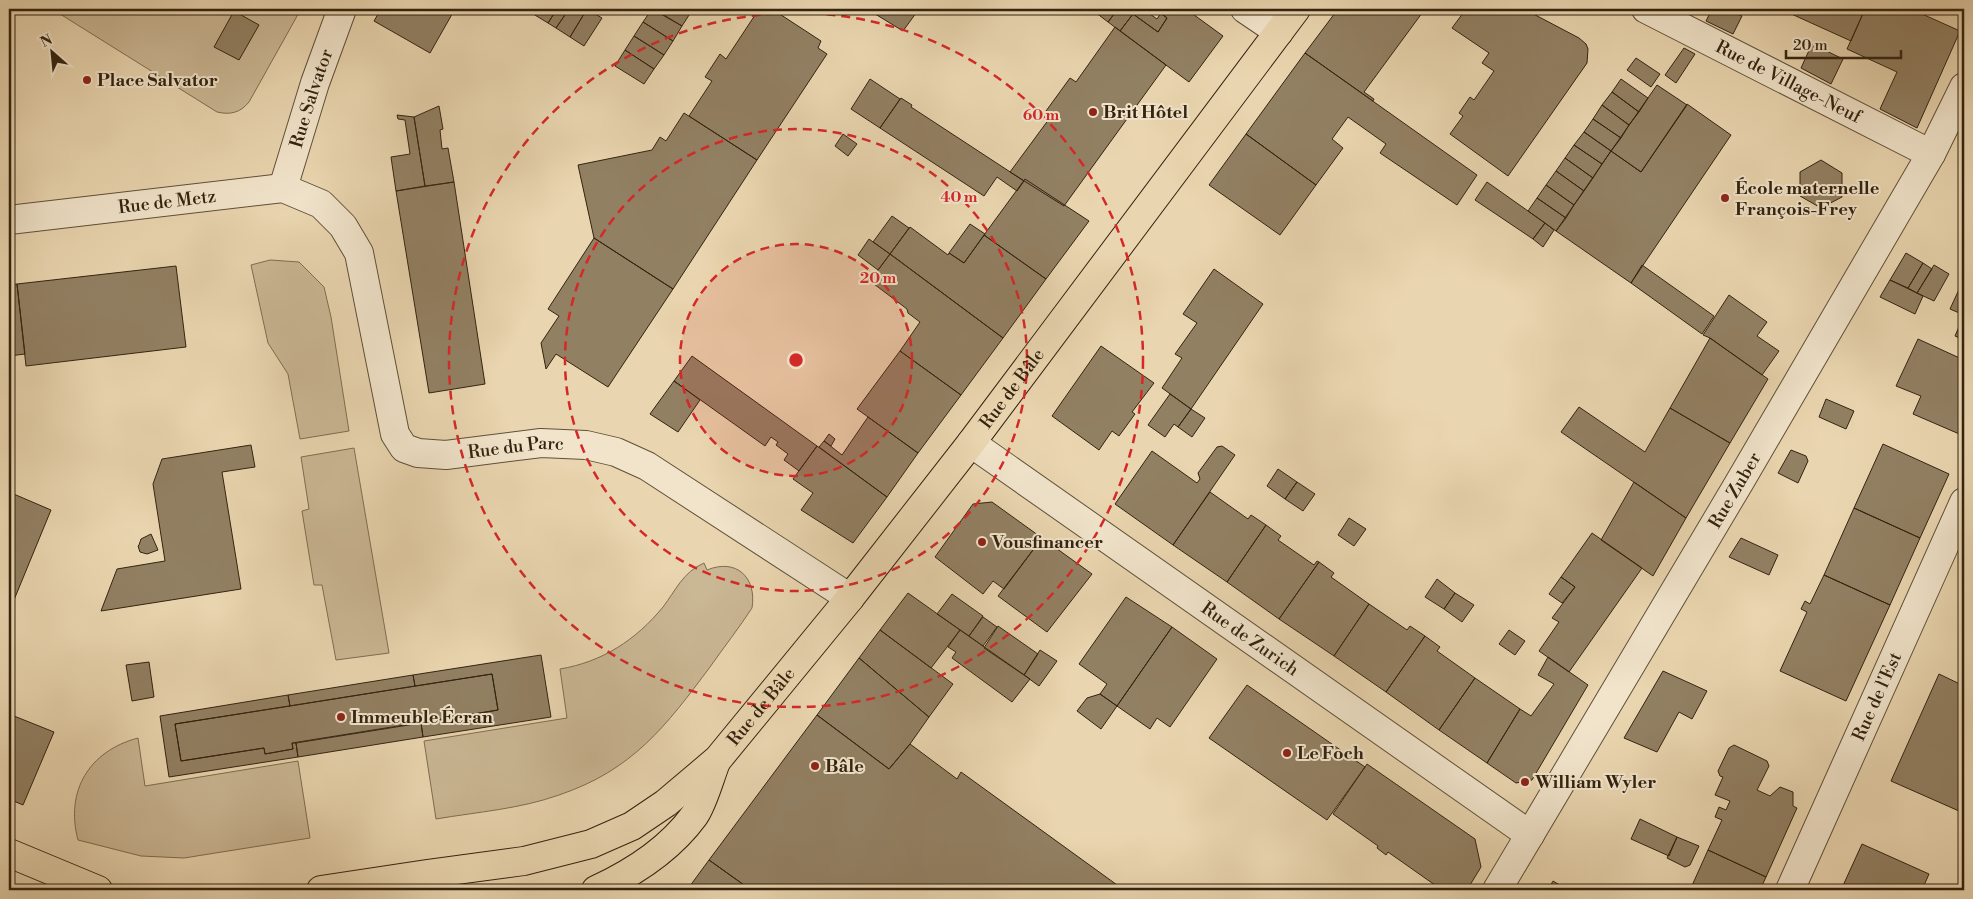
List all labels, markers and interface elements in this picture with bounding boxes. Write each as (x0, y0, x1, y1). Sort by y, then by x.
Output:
north arrow (28, 28, 78, 78)
scale bar (1786, 28, 1900, 60)
text: N (38, 31, 56, 52)
street label: Rue de Village-Neuf (1712, 35, 1866, 129)
text: 20 m (1793, 36, 1828, 55)
street label: Rue Salvator (285, 46, 339, 151)
place label: Place Salvator (97, 69, 218, 92)
marker: Place Salvator (81, 74, 93, 86)
place label: Brit Hôtel (1103, 101, 1188, 124)
text: 60 m (1023, 106, 1060, 125)
marker: Brit Hôtel (1087, 106, 1099, 118)
place label: École maternelle François-Frey (1735, 177, 1880, 221)
street label: Rue de Metz (117, 185, 217, 219)
text: 40 m (940, 188, 978, 207)
marker: École maternelle François-Frey (1719, 192, 1731, 204)
text: 20 m (860, 269, 897, 288)
street label: Rue de Bâle (975, 344, 1050, 434)
centre of rings (787, 351, 805, 369)
street label: Rue du Parc (466, 432, 564, 464)
street label: Rue Zuber (1704, 448, 1767, 533)
place label: Vousfinancer (991, 531, 1103, 554)
marker: Vousfinancer (976, 536, 988, 548)
street label: Rue de Zurich (1196, 597, 1304, 682)
street label: Rue de l'Est (1847, 648, 1907, 745)
street label: Rue de Bâle (722, 663, 800, 751)
place label: Immeuble Écran (351, 706, 493, 729)
marker: Immeuble Écran (335, 711, 347, 723)
place label: Le Foch (1297, 742, 1364, 765)
marker: Le Foch (1281, 747, 1293, 759)
place label: Bâle (825, 755, 864, 778)
marker: Bâle (809, 760, 821, 772)
place label: William Wyler (1534, 771, 1656, 794)
marker: William Wyler (1519, 776, 1531, 788)

